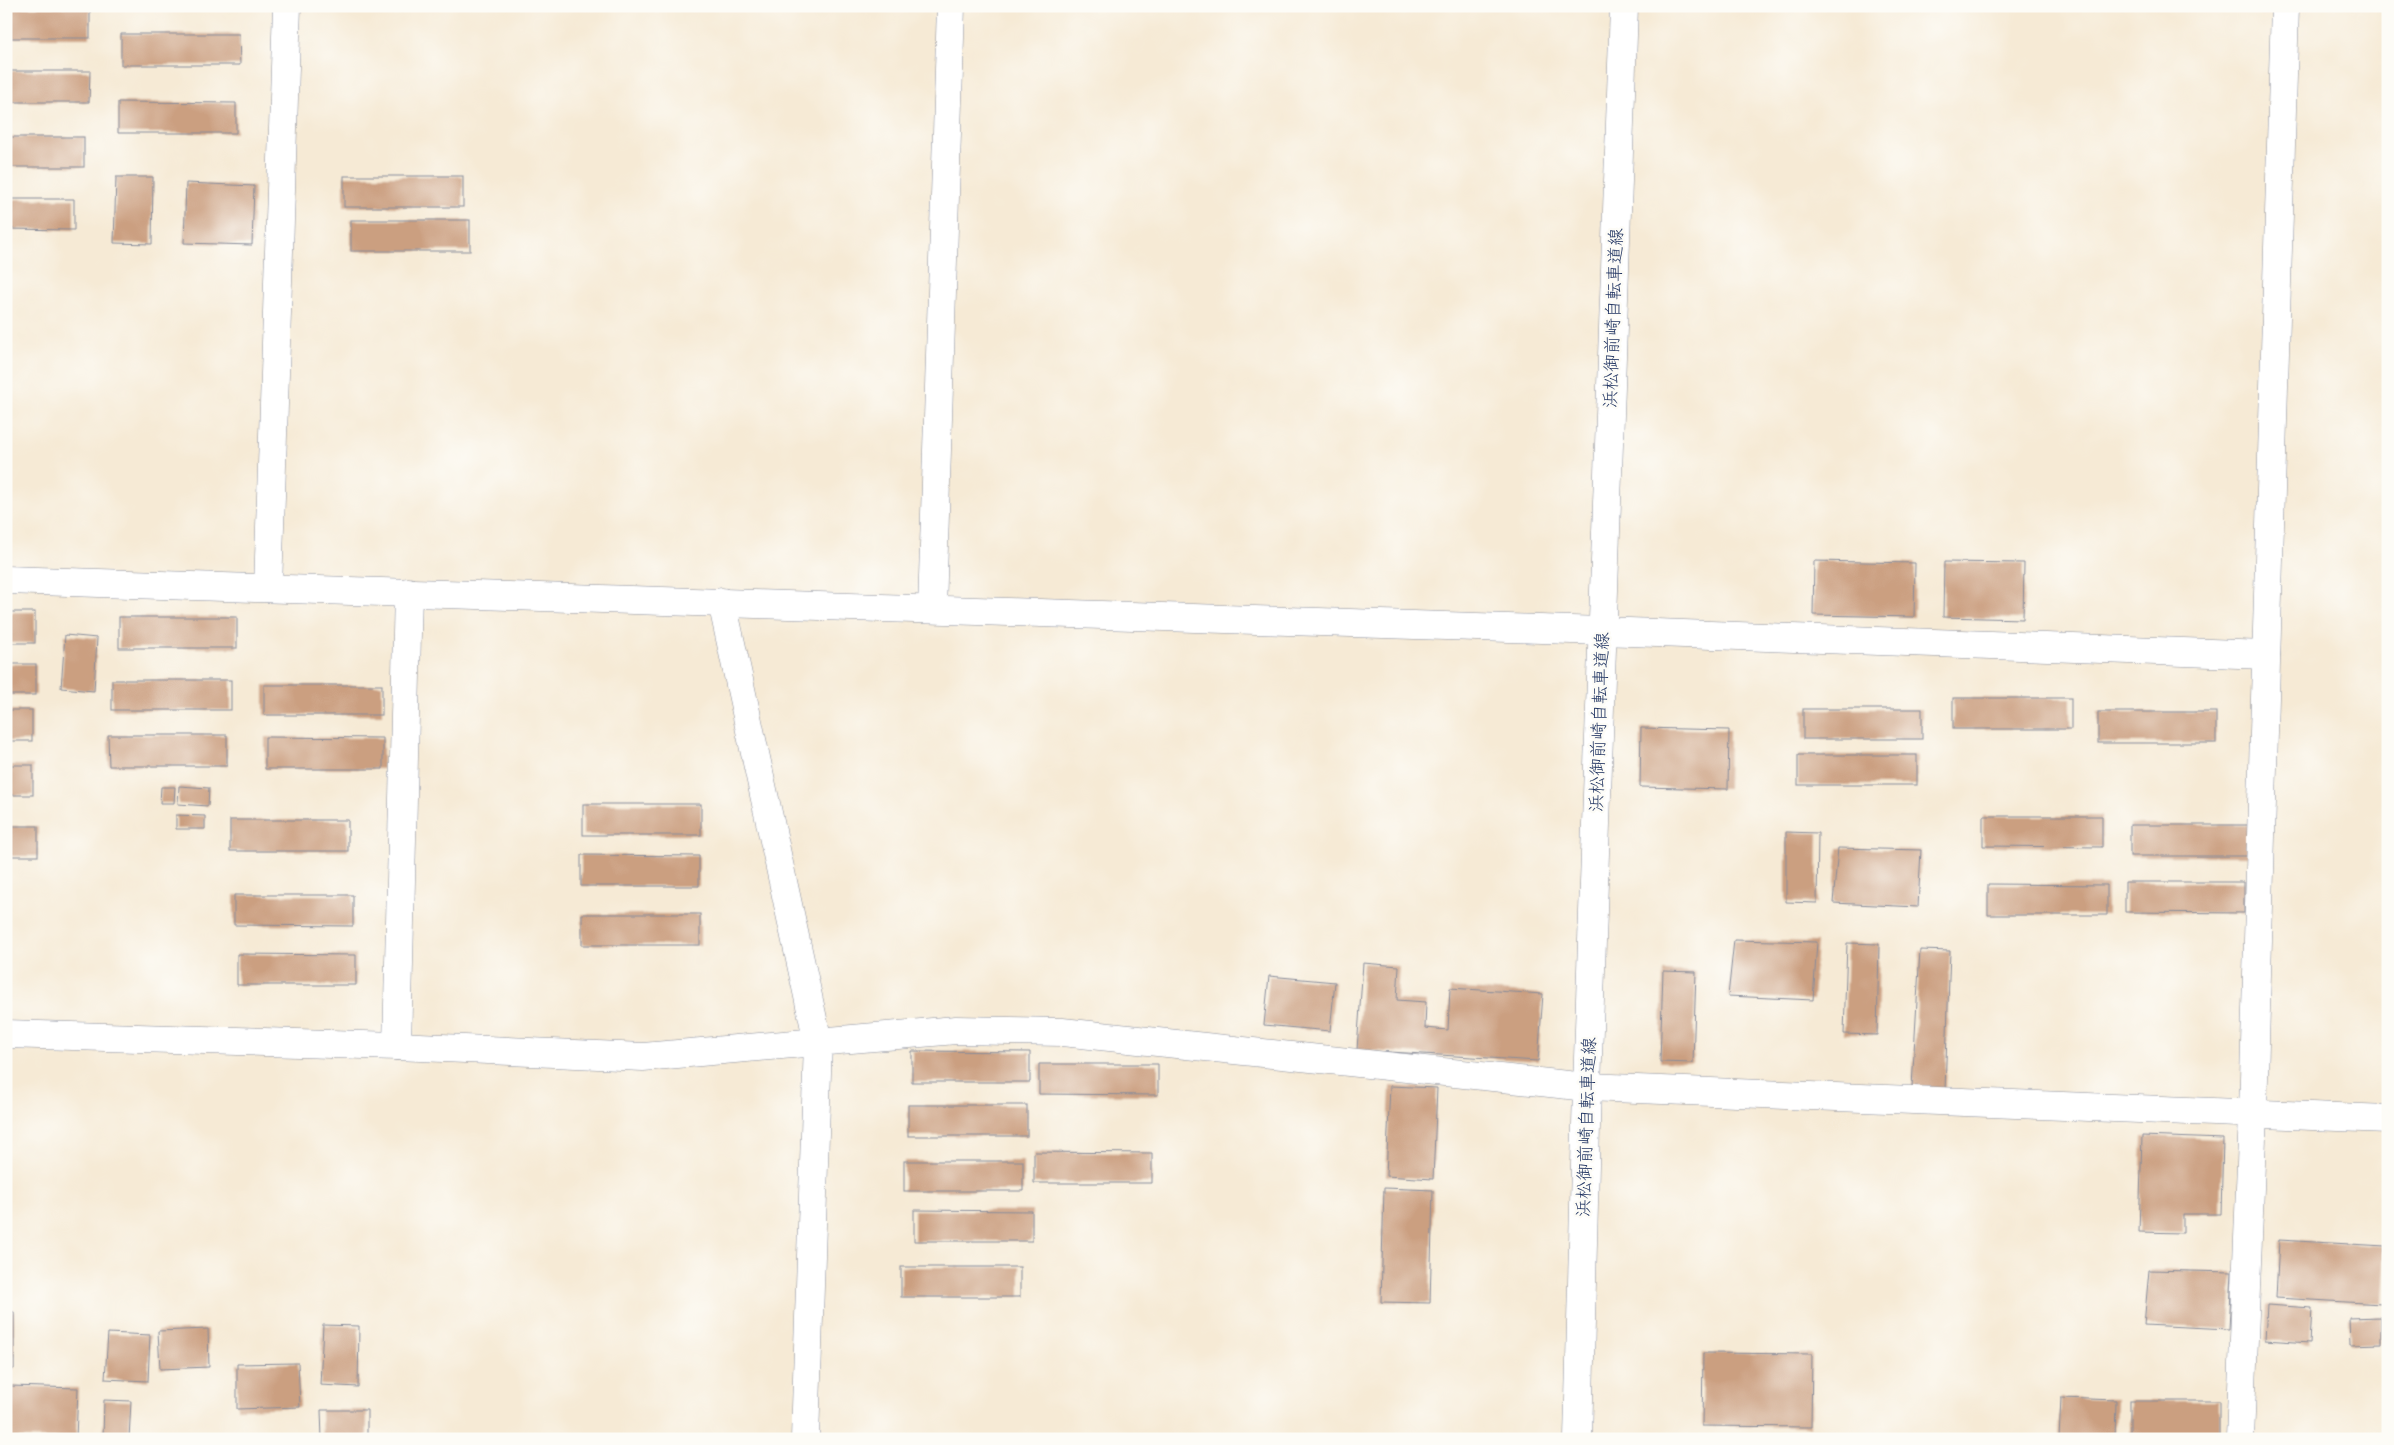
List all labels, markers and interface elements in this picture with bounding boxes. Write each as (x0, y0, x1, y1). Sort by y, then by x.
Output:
street label: 浜松御前崎自転車道線 (1600, 228, 1627, 408)
street label: 浜松御前崎自転車道線 (1586, 632, 1613, 812)
street label: 浜松御前崎自転車道線 (1573, 1037, 1600, 1217)

